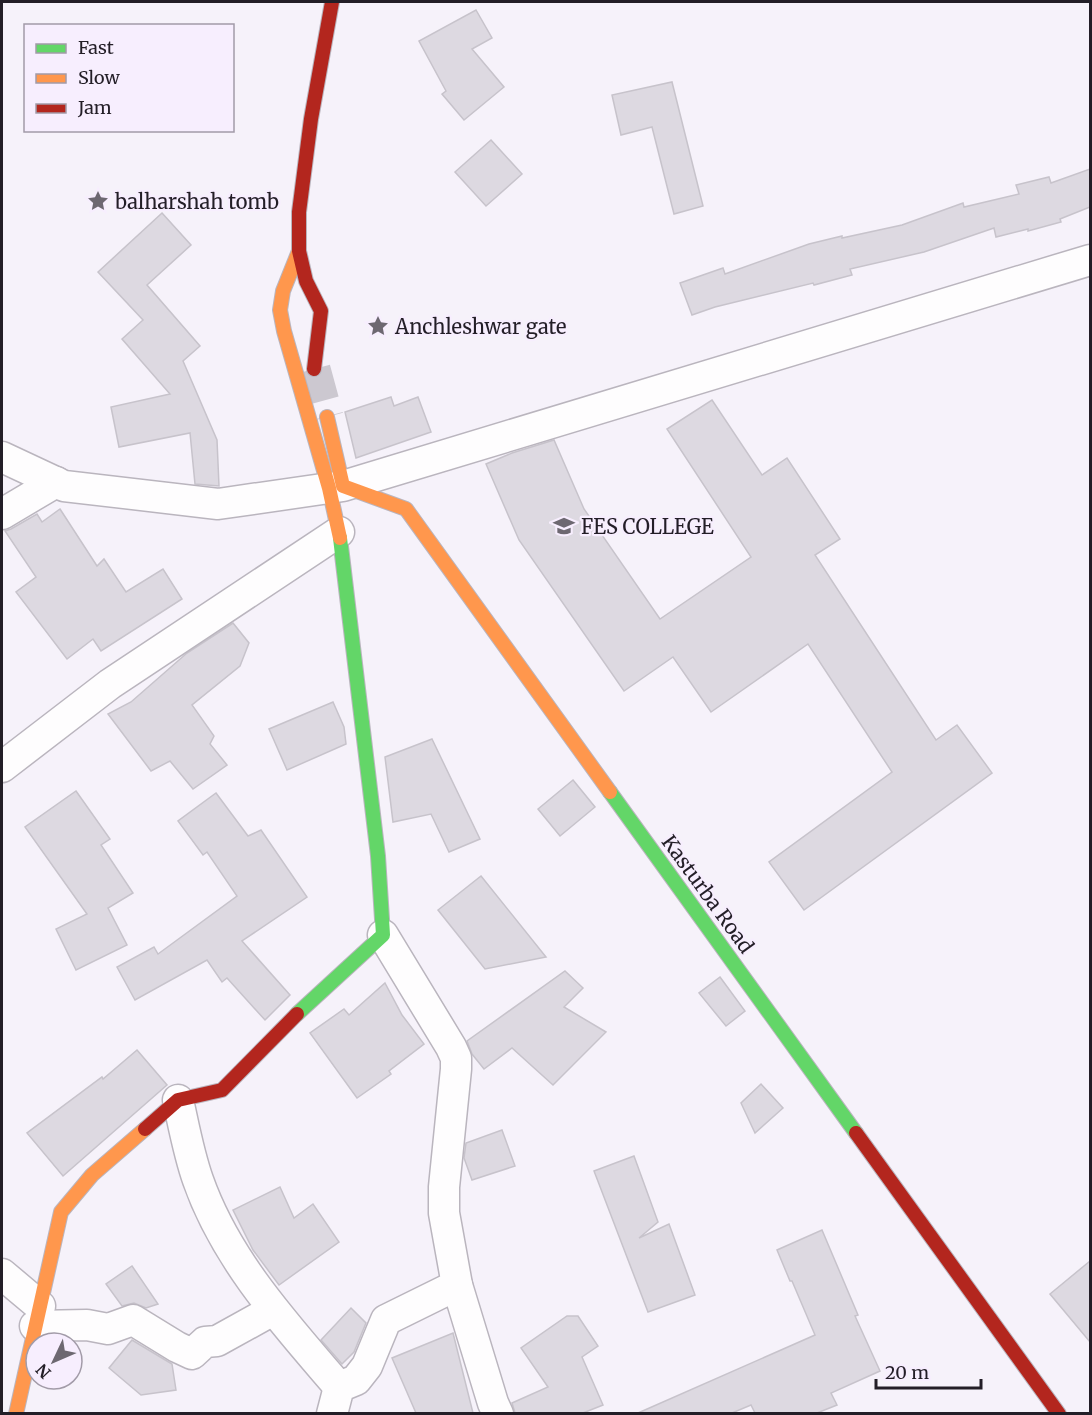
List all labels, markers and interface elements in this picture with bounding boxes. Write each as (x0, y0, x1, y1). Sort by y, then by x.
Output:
legend (24, 24, 234, 132)
text: Fast (78, 36, 114, 59)
text: Slow (78, 66, 121, 89)
text: Jam (77, 96, 112, 119)
place icon: balharshah tomb (86, 189, 110, 213)
place label: balharshah tomb (114, 189, 279, 214)
place icon: Anchleshwar gate (366, 314, 390, 338)
place label: Anchleshwar gate (394, 314, 566, 339)
school or university icon: FES COLLEGE (552, 514, 576, 538)
place label: FES COLLEGE (581, 514, 714, 539)
street label: Kasturba Road (657, 830, 759, 958)
north arrow (24, 1331, 84, 1391)
scale bar (876, 1352, 981, 1390)
text: N (31, 1360, 55, 1383)
text: 20 m (885, 1361, 929, 1384)

